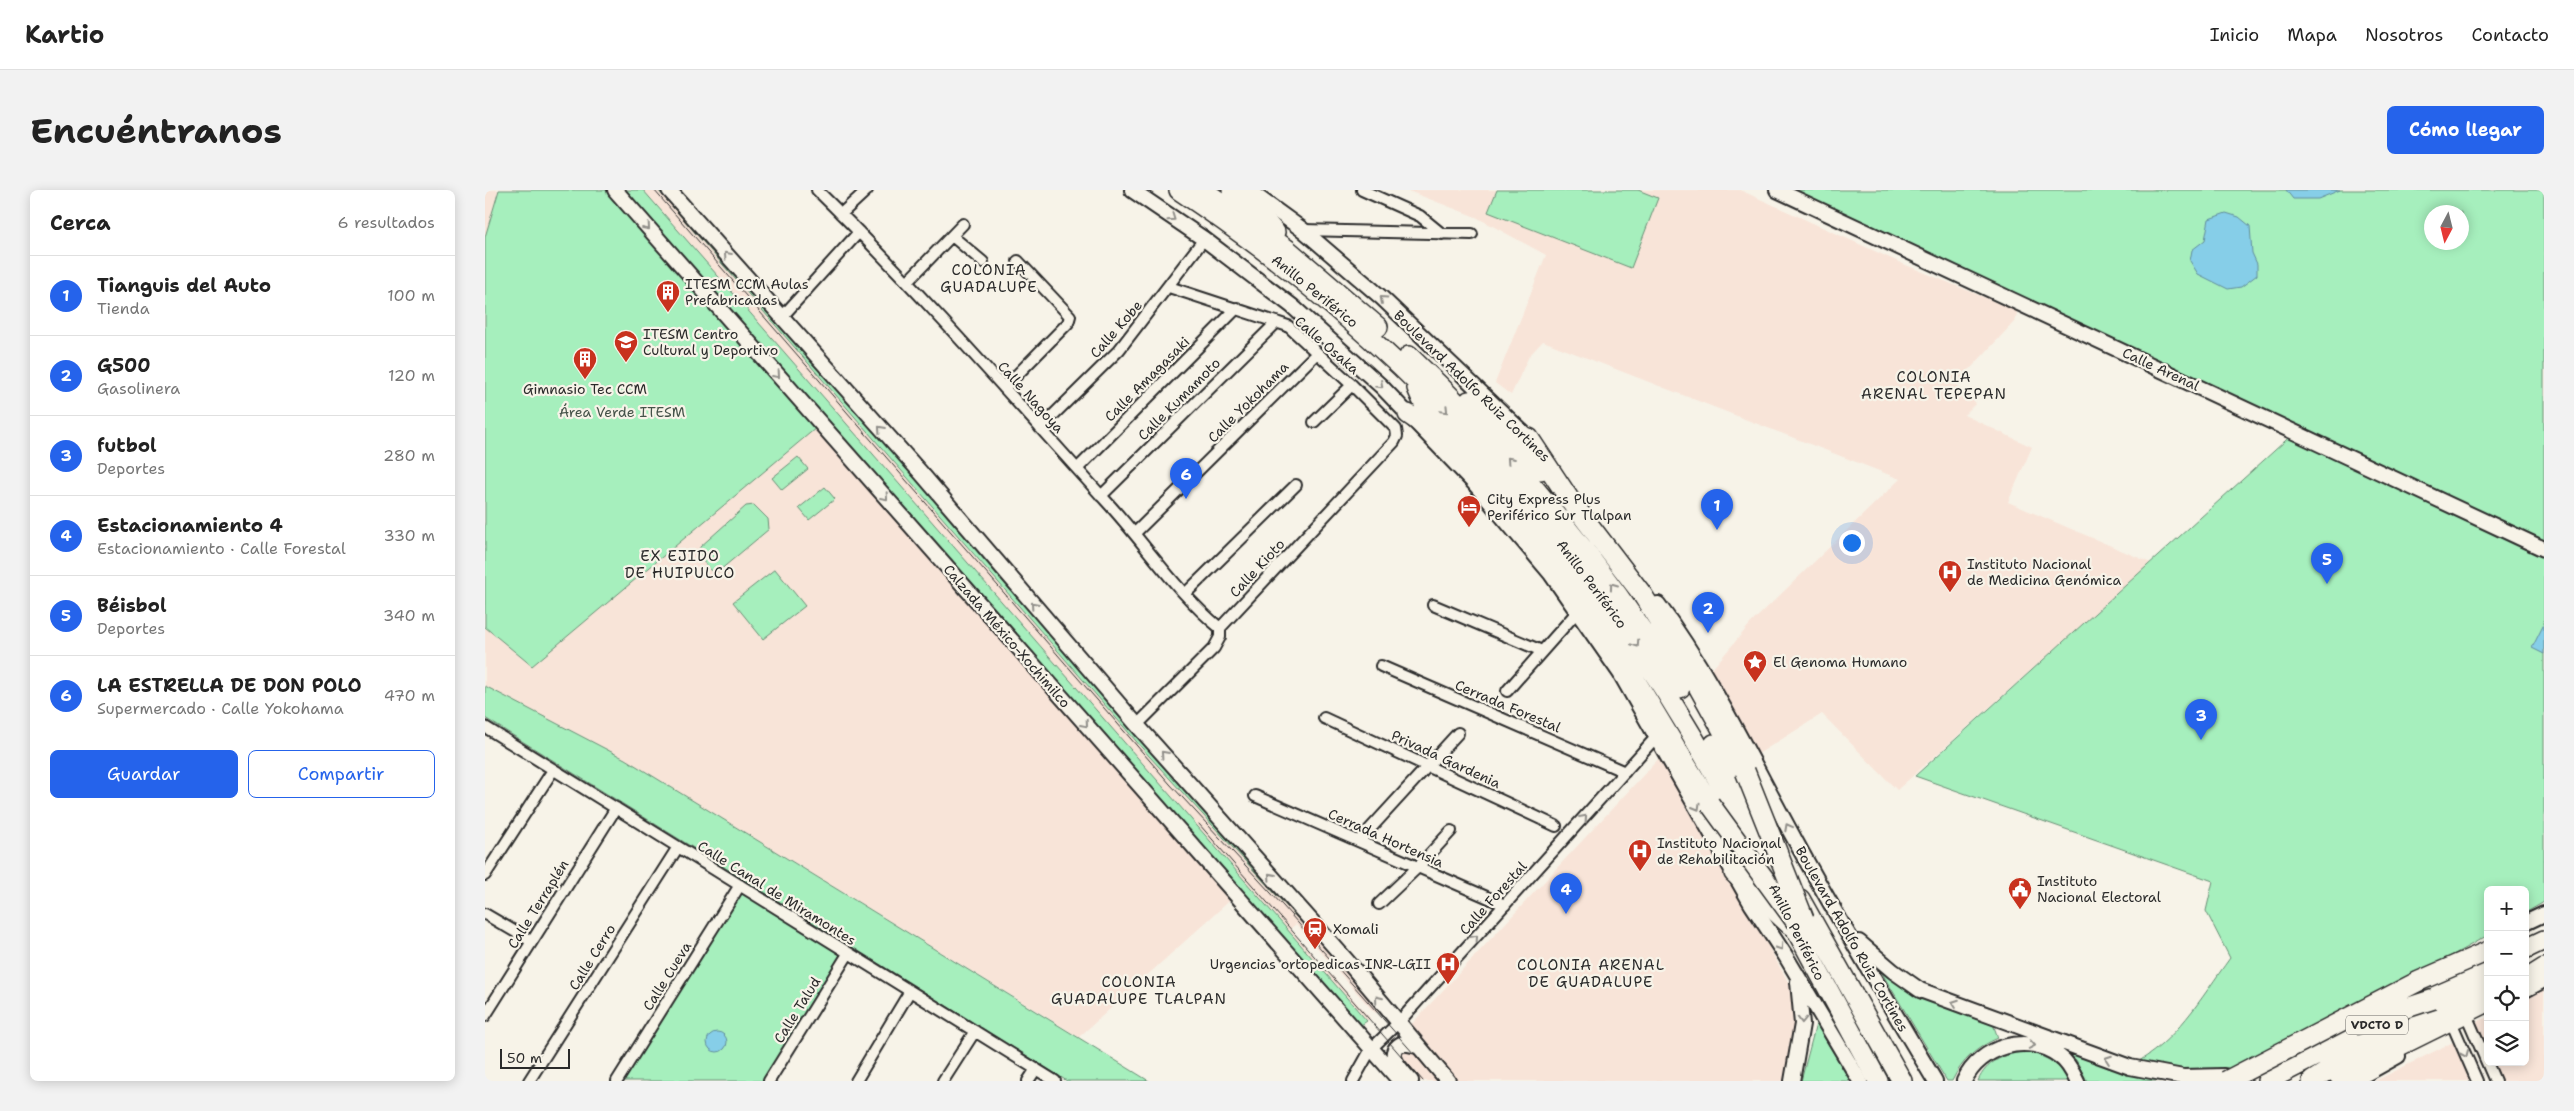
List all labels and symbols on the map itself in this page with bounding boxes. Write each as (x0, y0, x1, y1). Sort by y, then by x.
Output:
north arrow (2424, 205, 2469, 250)
one-way arrow (1166, 212, 1176, 221)
one-way arrow (641, 221, 650, 230)
street label: Anillo Periférico (1268, 251, 1362, 331)
one-way arrow (724, 252, 733, 261)
district label: COLONIA GUADALUPE (940, 260, 1038, 297)
place label: ITESM CCM Aulas Prefabricadas (685, 275, 809, 309)
building icon: ITESM CCM Aulas Prefabricadas (655, 279, 681, 313)
street label: Calle Kobe (1086, 296, 1146, 362)
one-way arrow (1380, 296, 1389, 305)
street label: Boulevard Adolfo Ruiz Cortines (1390, 306, 1554, 466)
street label: Calle Osaka (1291, 312, 1363, 378)
place label: ITESM Centro Cultural y Deportivo (643, 325, 778, 359)
school or university icon: ITESM Centro Cultural y Deportivo (613, 329, 639, 363)
street label: Calle Amagasaki (1101, 333, 1193, 425)
street label: Calle Arenal (2120, 343, 2203, 395)
building icon: Gimnasio Tec CCM (572, 346, 598, 380)
street label: Calle Kumamoto (1134, 354, 1224, 444)
street label: Calle Nagoya (994, 357, 1068, 437)
street label: Calle Yokohama (1204, 358, 1292, 446)
district label: COLONIA ARENAL TEPEPAN (1861, 367, 2007, 404)
one-way arrow (772, 369, 781, 378)
one-way arrow (1374, 379, 1383, 388)
place label: Gimnasio Tec CCM (523, 380, 648, 398)
park label: Área Verde ITESM (559, 403, 685, 421)
one-way arrow (1439, 405, 1448, 414)
one-way arrow (878, 426, 887, 435)
one-way arrow (1507, 457, 1516, 466)
pin: 6 (1170, 458, 1202, 499)
pin: 1 (1701, 489, 1733, 530)
place label: City Express Plus Periférico Sur Tlalpan (1487, 490, 1632, 524)
one-way arrow (879, 491, 888, 500)
hotel icon: City Express Plus Periférico Sur Tlalpan (1456, 494, 1482, 528)
your location (1839, 530, 1865, 556)
street label: Calle Kioto (1225, 535, 1289, 601)
street label: Anillo Periférico (1553, 536, 1631, 632)
pin: 5 (2311, 543, 2343, 584)
district label: EX EJIDO DE HUIPULCO (625, 546, 735, 583)
place label: Instituto Nacional de Medicina Genómica (1967, 555, 2121, 589)
hospital icon: Instituto Nacional de Medicina Genómica (1937, 559, 1963, 593)
street label: Calzada México-Xochimilco (940, 560, 1074, 712)
one-way arrow (1610, 583, 1618, 592)
pin: 2 (1692, 592, 1724, 633)
one-way arrow (1031, 601, 1040, 610)
one-way arrow (1630, 639, 1639, 648)
place icon: El Genoma Humano (1742, 649, 1768, 683)
place label: El Genoma Humano (1773, 653, 1907, 671)
street label: Cerrada Forestal (1452, 676, 1564, 737)
pin: 3 (2185, 699, 2217, 740)
one-way arrow (1079, 718, 1088, 727)
street label: Privada Gardenia (1388, 726, 1504, 792)
one-way arrow (1160, 751, 1169, 760)
one-way arrow (1691, 801, 1701, 810)
street label: Cerrada Hortensia (1325, 804, 1447, 872)
one-way arrow (1578, 814, 1587, 823)
one-way arrow (1784, 823, 1794, 832)
place label: Instituto Nacional de Rehabilitación (1657, 834, 1782, 868)
street label: Calle Canal de Miramontes (694, 837, 860, 949)
hospital icon: Instituto Nacional de Rehabilitación (1627, 838, 1653, 872)
street label: Boulevard Adolfo Ruiz Cortines (1791, 843, 1913, 1035)
street label: Calle Terraplén (503, 856, 573, 952)
street label: Calle Forestal (1455, 857, 1531, 938)
one-way arrow (1268, 872, 1277, 881)
place label: Instituto Nacional Electoral (2037, 872, 2162, 906)
pin: 4 (1550, 873, 1582, 914)
public building icon: Instituto Nacional Electoral (2007, 876, 2033, 910)
street label: Anillo Periférico (1765, 881, 1829, 983)
station icon: Xomali (1302, 916, 1328, 950)
place label: Xomali (1333, 920, 1379, 938)
street label: Calle Cerro (565, 921, 619, 993)
one-way arrow (1469, 935, 1478, 944)
street label: Calle Cueva (639, 938, 695, 1014)
one-way arrow (1774, 941, 1783, 950)
hospital icon: Urgencias ortopedicas INR-LGII (1435, 951, 1461, 985)
place label: Urgencias ortopedicas INR-LGII (1210, 955, 1431, 973)
district label: COLONIA ARENAL DE GUADALUPE (1517, 955, 1665, 992)
district label: COLONIA GUADALUPE TLALPAN (1051, 972, 1227, 1009)
street label: Calle Talud (770, 974, 824, 1046)
one-way arrow (1374, 995, 1383, 1004)
one-way arrow (1952, 999, 1960, 1009)
one-way arrow (1796, 1016, 1807, 1024)
road number: VDCTO D (2346, 1016, 2408, 1034)
one-way arrow (2028, 1039, 2037, 1049)
scale bar (500, 1046, 570, 1069)
one-way arrow (2458, 1049, 2469, 1058)
one-way arrow (2104, 1055, 2113, 1065)

